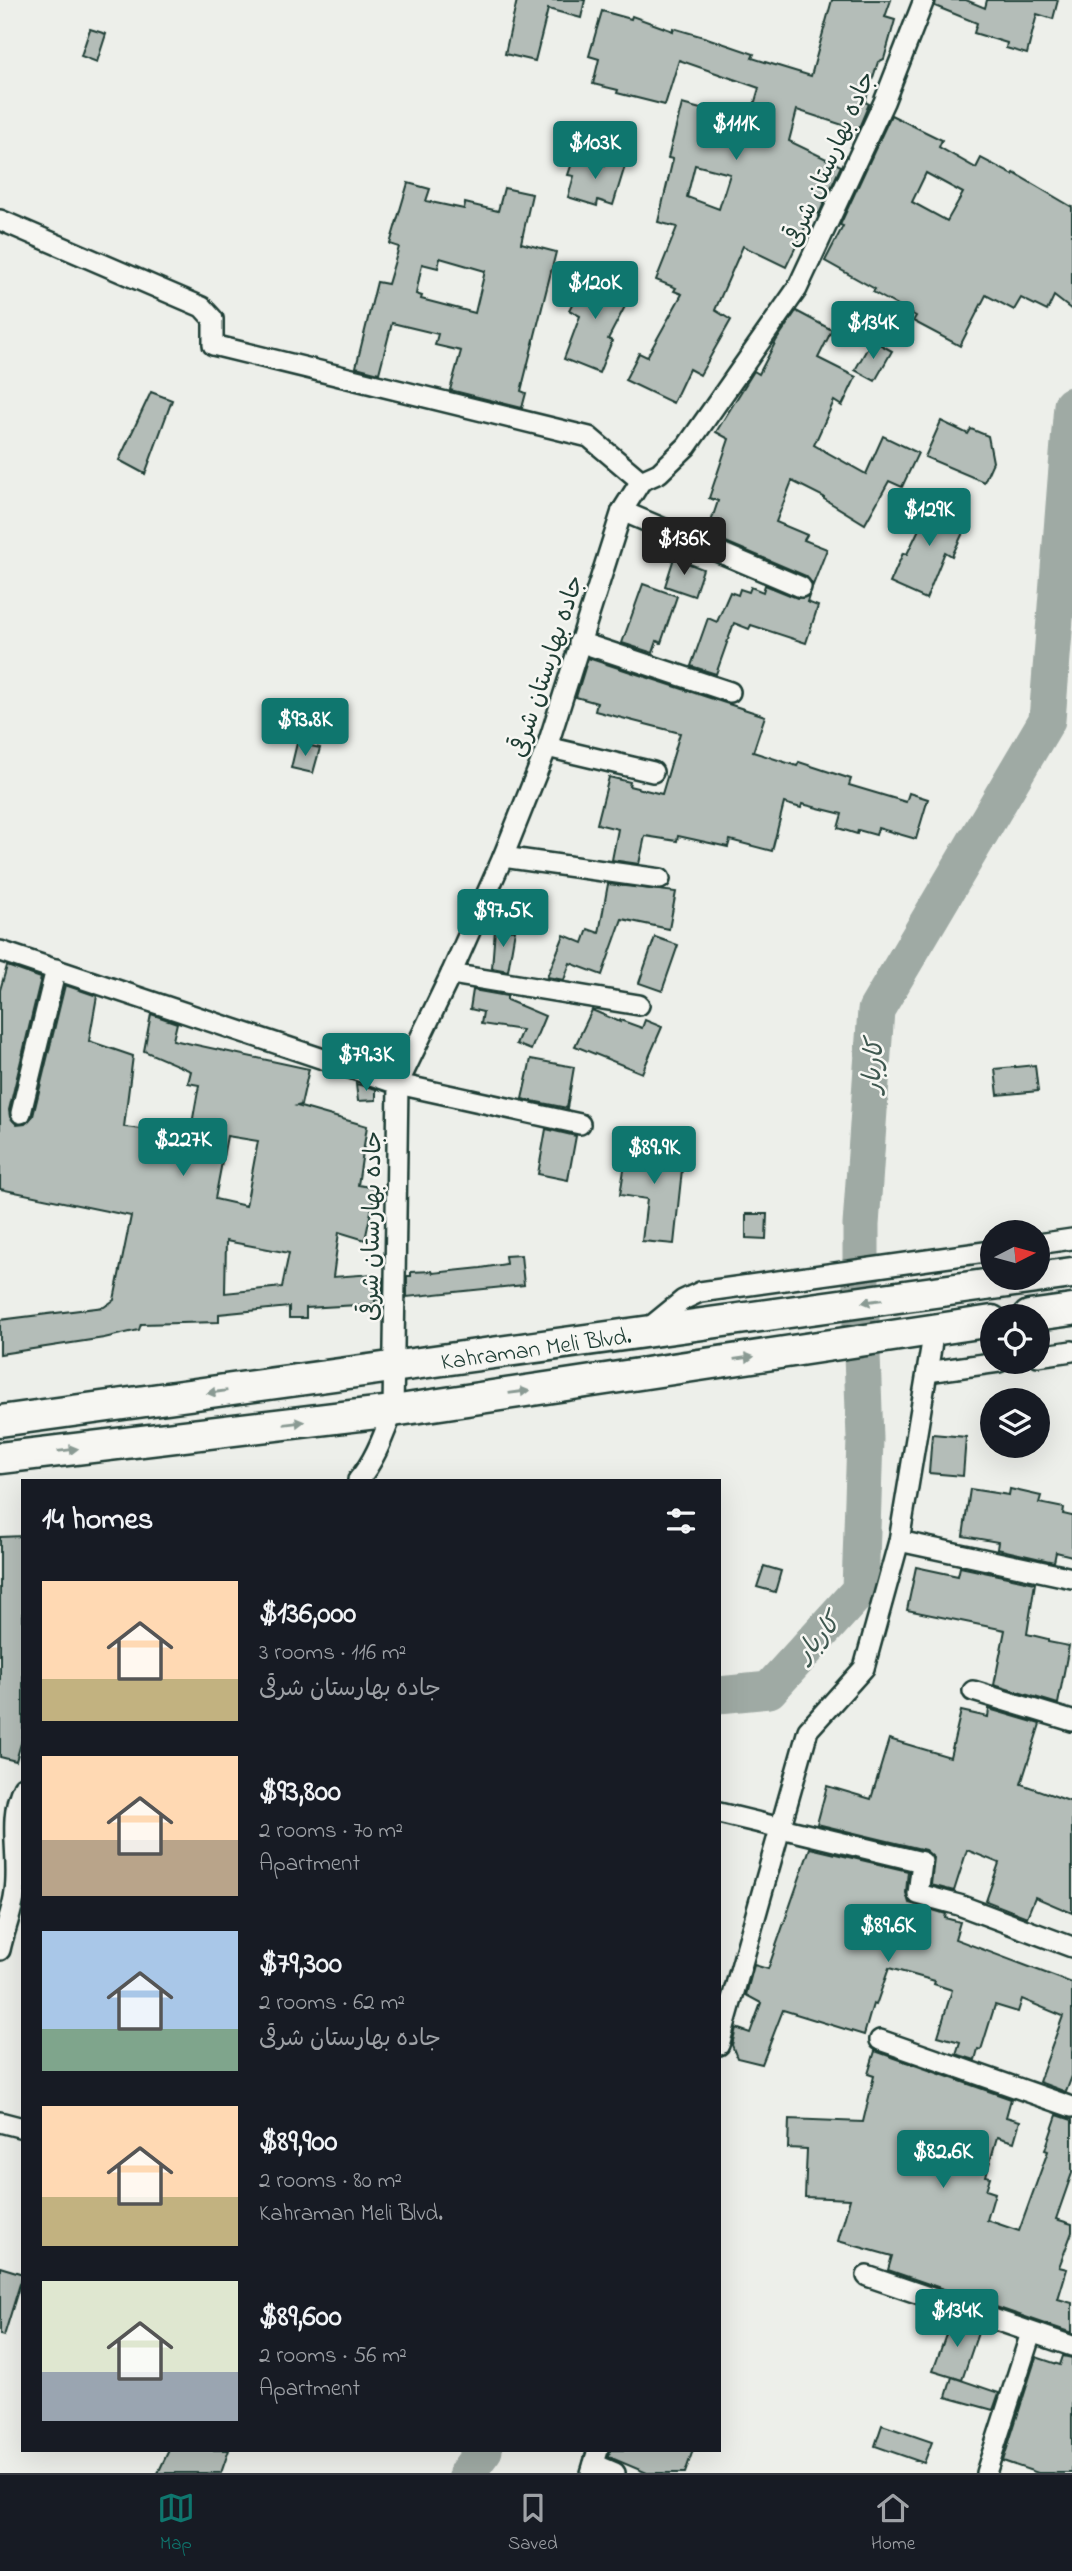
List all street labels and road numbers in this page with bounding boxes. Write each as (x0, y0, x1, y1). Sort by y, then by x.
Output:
street label: جاده بهارستان شرقی (777, 66, 886, 254)
street label: جاده بهارستان شرقی (502, 571, 594, 763)
street label: جاده بهارستان شرقی (354, 1131, 393, 1321)
street label: Kahraman Meli Blvd. (439, 1320, 634, 1381)

